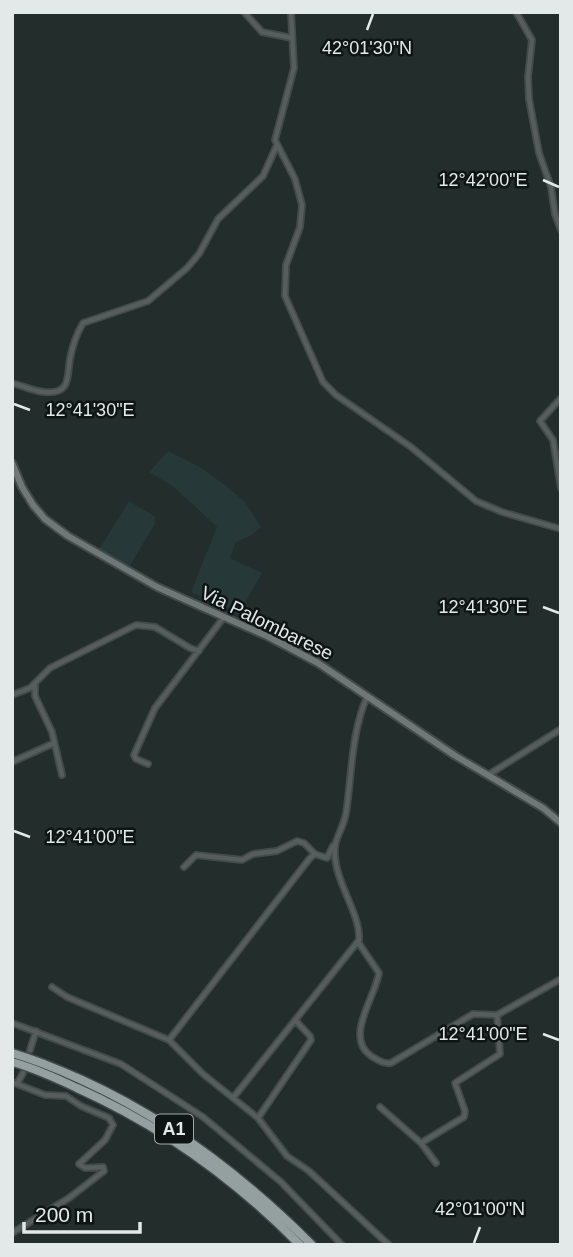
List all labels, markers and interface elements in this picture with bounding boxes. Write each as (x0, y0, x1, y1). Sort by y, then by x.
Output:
text: 42°01'30"N (322, 38, 412, 58)
text: 12°42'00"E (438, 170, 528, 190)
text: 12°41'30"E (45, 400, 135, 420)
street label: Via Palombarese (198, 582, 336, 664)
text: 12°41'30"E (438, 597, 528, 617)
text: 12°41'00"E (45, 827, 135, 847)
text: 12°41'00"E (438, 1024, 528, 1044)
road number: A1 (155, 1114, 193, 1144)
scale bar (24, 1190, 140, 1234)
text: 42°01'00"N (435, 1199, 525, 1219)
text: 200 m (35, 1203, 93, 1226)

